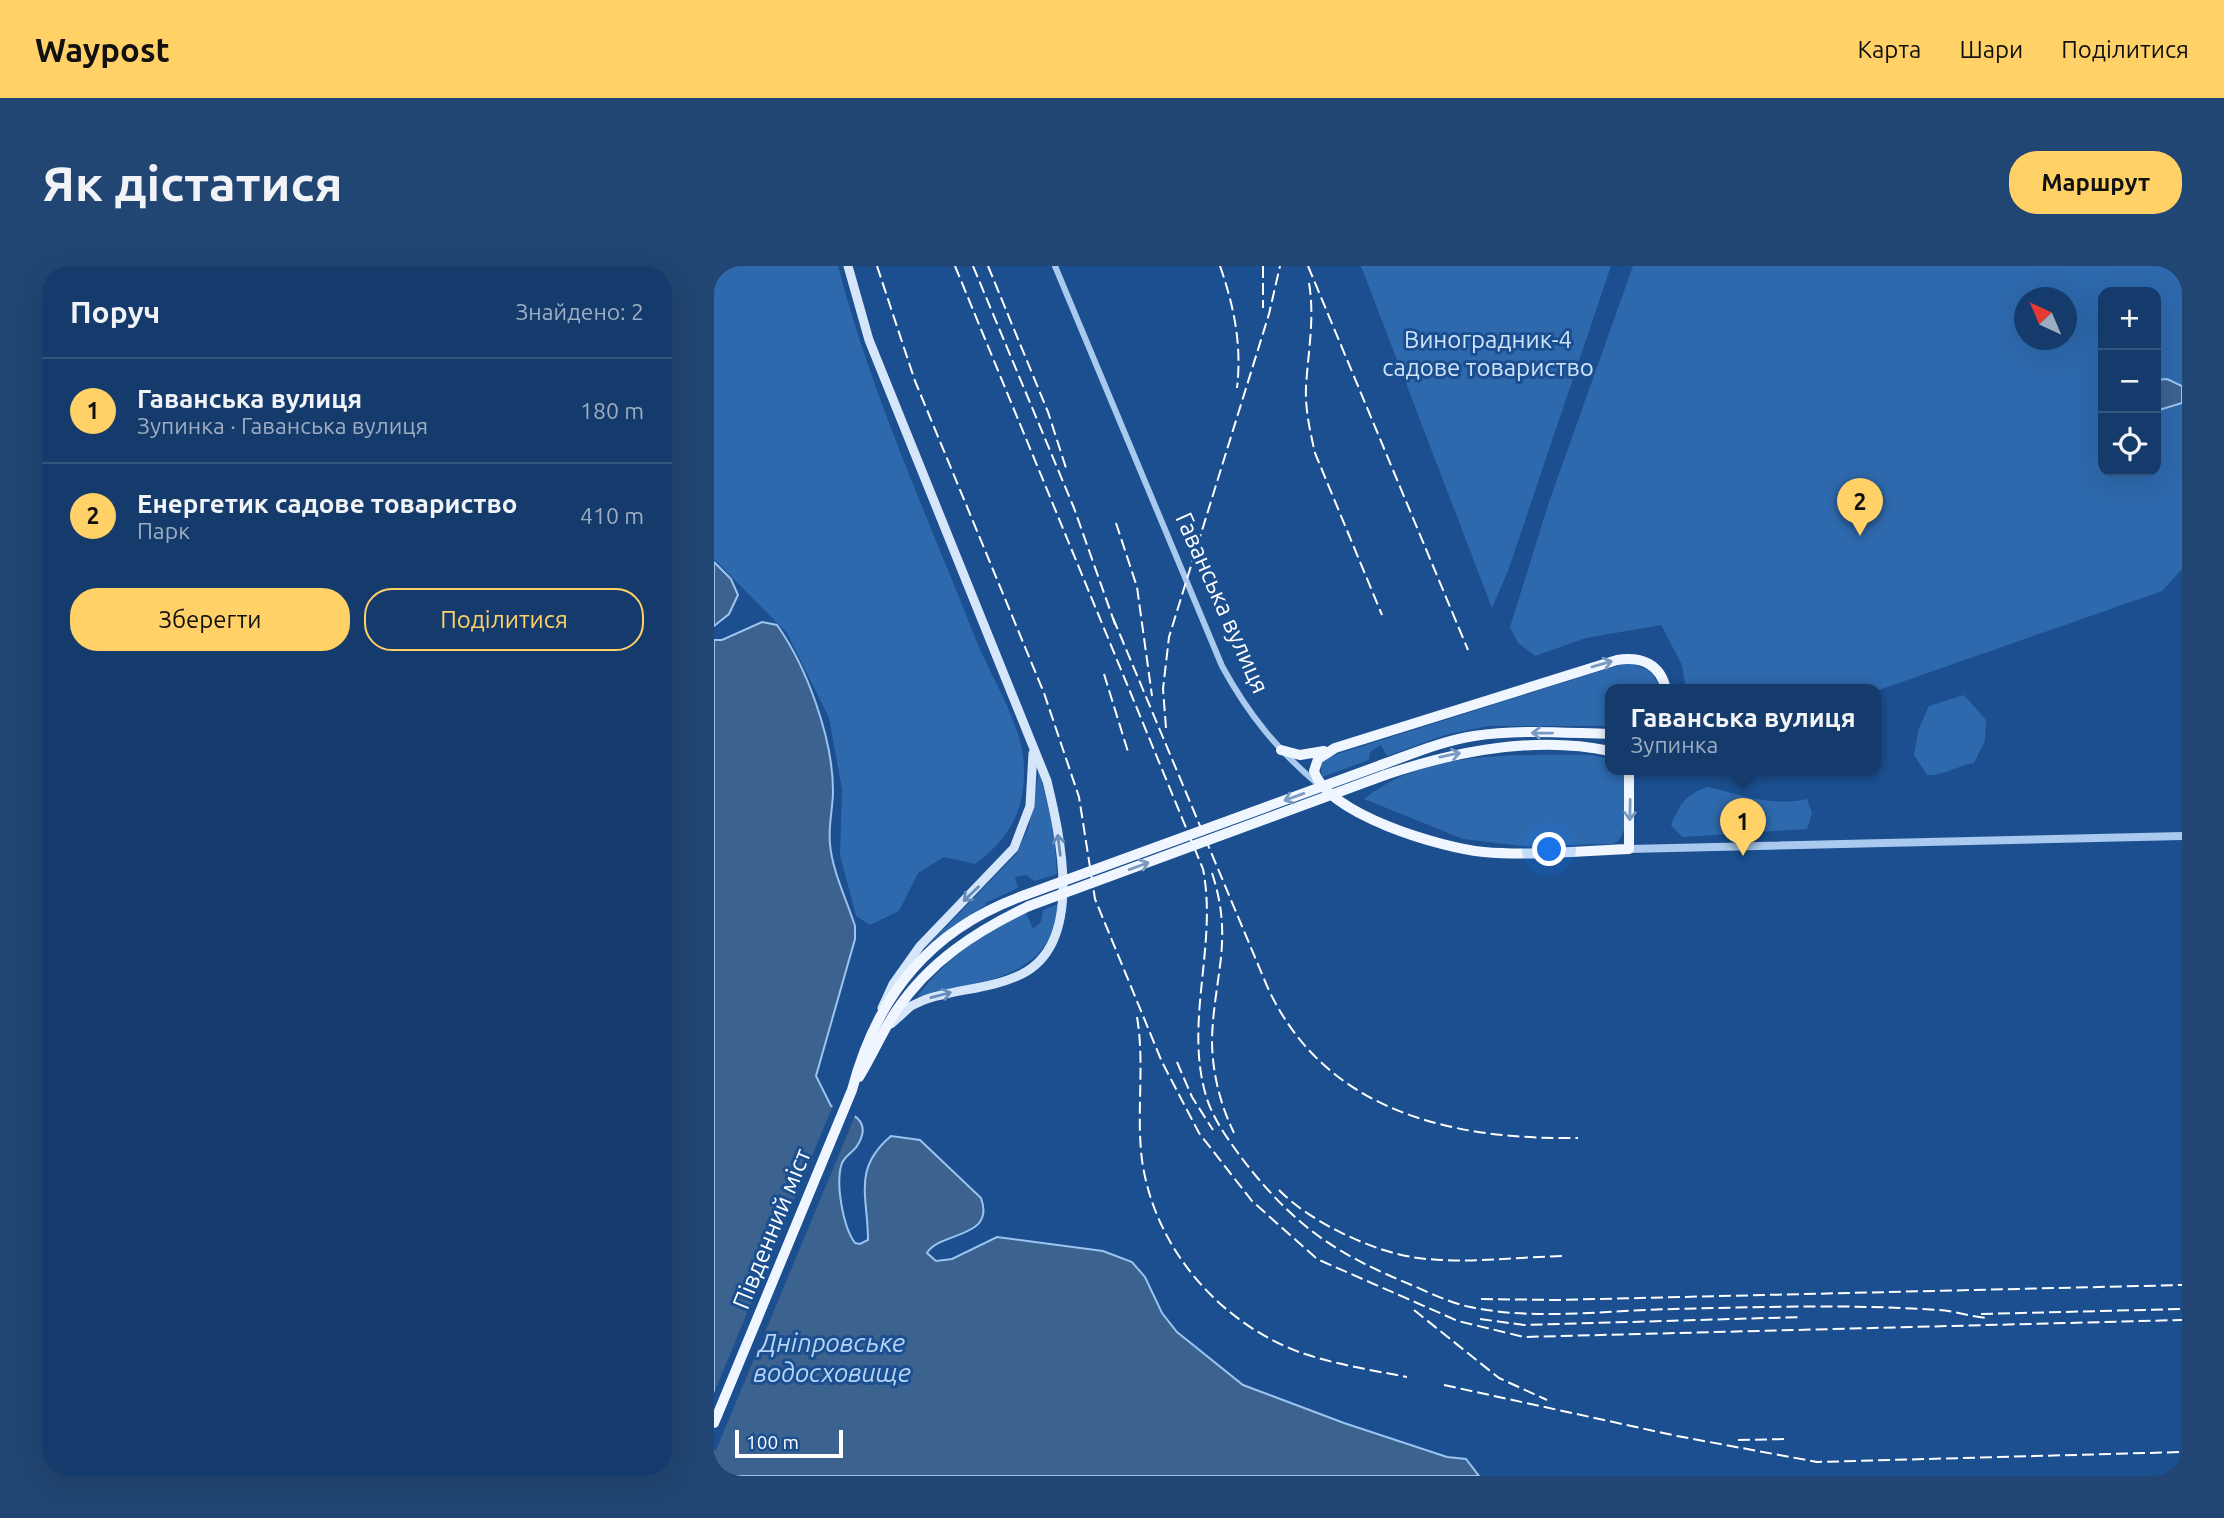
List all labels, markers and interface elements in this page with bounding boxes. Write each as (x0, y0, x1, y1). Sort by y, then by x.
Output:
text: Waypost (35, 31, 170, 68)
text: Карта (1857, 36, 1921, 63)
text: Шари (1959, 36, 2023, 63)
text: Поділитися (2061, 36, 2189, 63)
button: Маршрут (2009, 151, 2182, 214)
text: Як дістатися (42, 155, 343, 210)
north arrow (2014, 287, 2077, 350)
map controls (2098, 287, 2161, 476)
button: + (2098, 287, 2161, 350)
text: Поруч (70, 295, 160, 329)
text: Знайдено: 2 (515, 299, 644, 324)
park label: Виноградник-4 садове товариство (1382, 326, 1594, 381)
button: − (2098, 350, 2161, 413)
text: Гаванська вулиця (137, 384, 362, 413)
text: 1 (87, 398, 99, 423)
text: 180 m (580, 398, 644, 423)
text: Зупинка · Гаванська вулиця (137, 413, 428, 438)
button: locate (2098, 413, 2161, 476)
pin: 2 (1837, 478, 1883, 536)
text: Енергетик садове товариство (137, 489, 517, 518)
text: 2 (87, 503, 99, 528)
text: 410 m (580, 503, 644, 528)
street label: Гаванська вулиця (1170, 508, 1274, 697)
text: Парк (137, 518, 190, 543)
button: Зберегти (70, 588, 350, 651)
button: Поділитися (364, 588, 644, 651)
one-way arrow (1590, 657, 1613, 670)
popup (1605, 684, 1881, 775)
text: Гаванська вулиця (1630, 703, 1856, 732)
one-way arrow (1531, 726, 1554, 740)
text: Зупинка (1630, 732, 1718, 757)
one-way arrow (1438, 748, 1461, 762)
one-way arrow (1284, 792, 1306, 804)
one-way arrow (1623, 798, 1637, 821)
pin: 1 (1720, 798, 1766, 856)
your location (1532, 832, 1566, 866)
one-way arrow (1053, 834, 1066, 857)
one-way arrow (1128, 859, 1150, 871)
one-way arrow (963, 885, 980, 902)
one-way arrow (929, 988, 952, 1001)
street label: Південний міст (727, 1144, 816, 1313)
water label: Дніпровське водосховище (753, 1328, 911, 1387)
scale bar (735, 1427, 844, 1459)
text: 100 m (746, 1431, 799, 1453)

